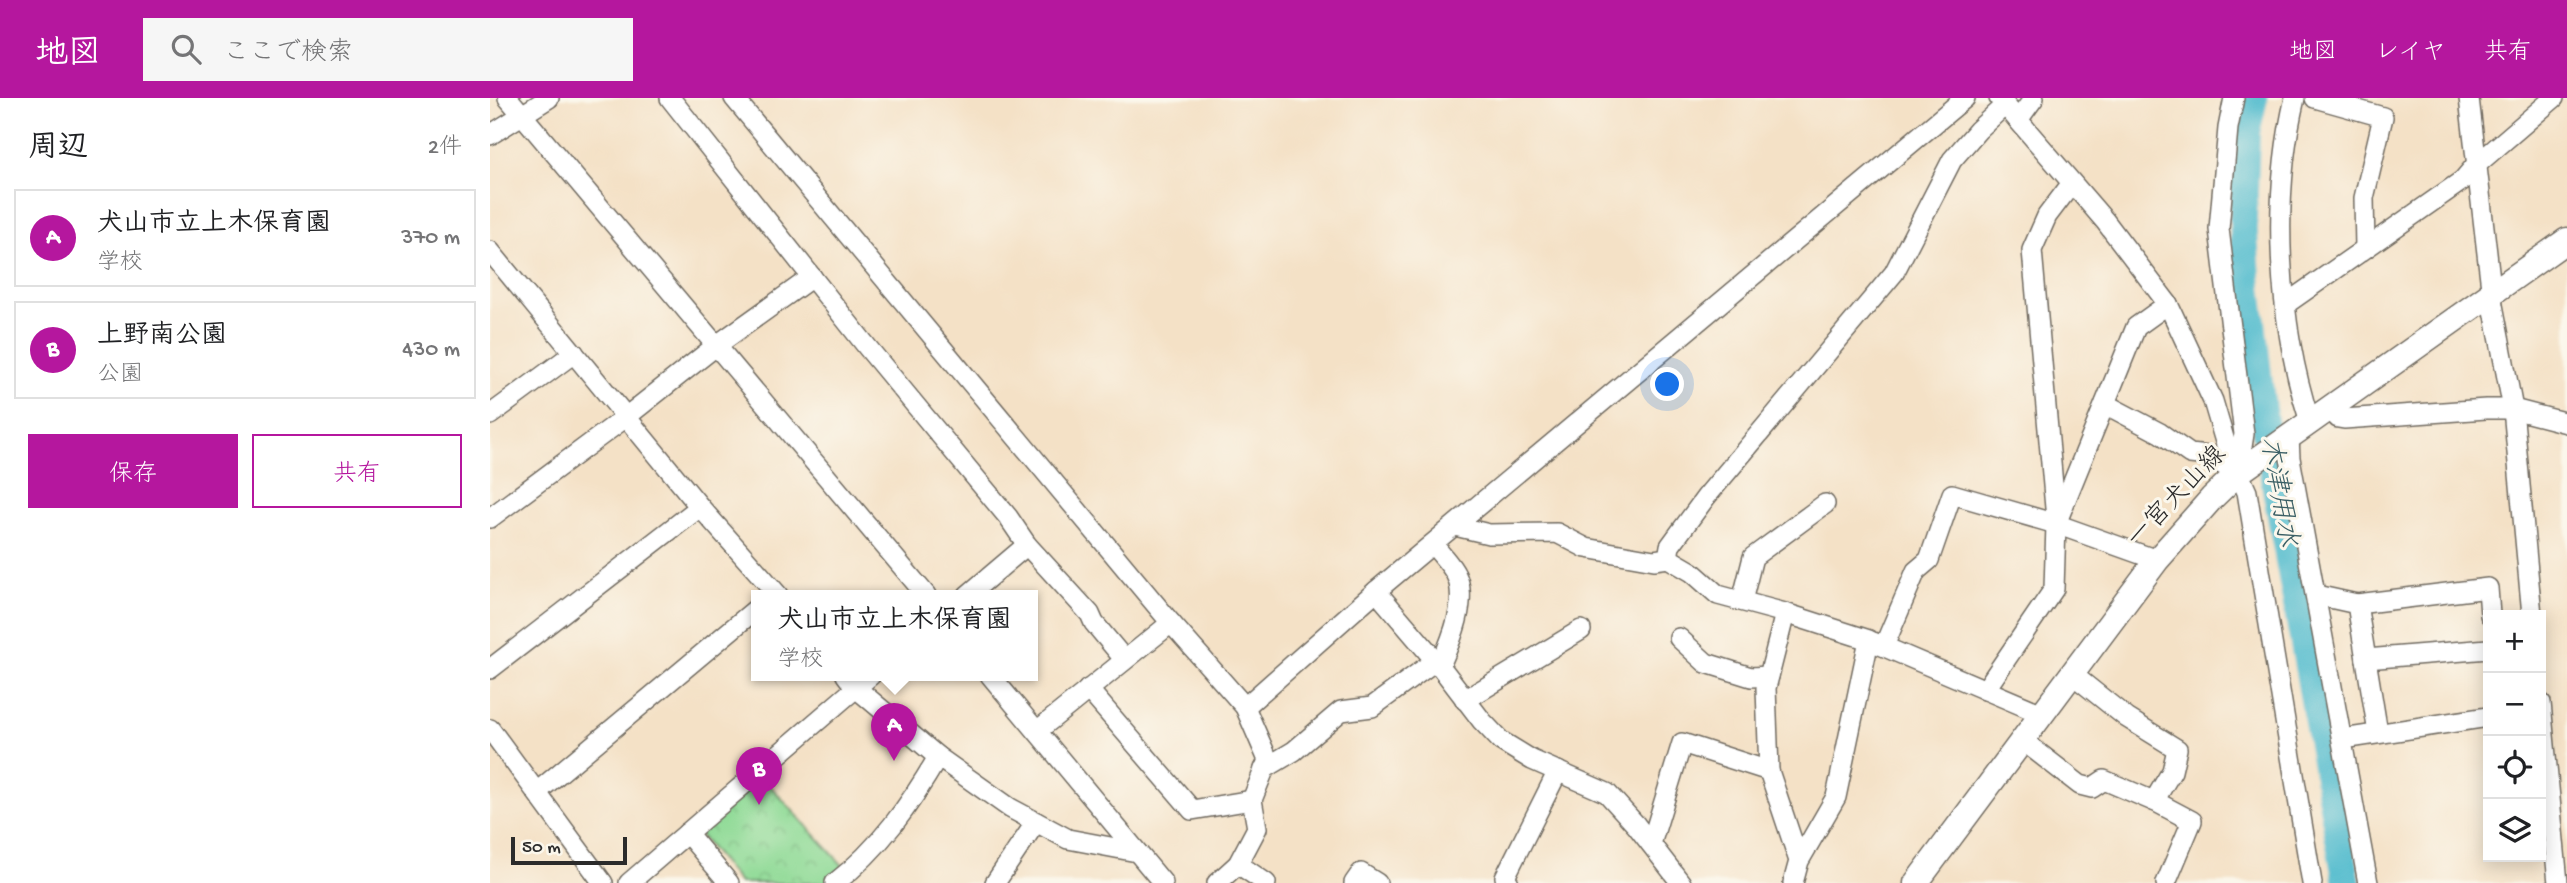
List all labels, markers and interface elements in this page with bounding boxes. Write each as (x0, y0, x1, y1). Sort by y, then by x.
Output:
search box (143, 18, 633, 81)
icon: search (167, 30, 205, 68)
text: 地図 (35, 37, 101, 75)
text: ここで検索 (223, 39, 353, 70)
text: 地図 (2289, 39, 2337, 68)
text: レイヤ (2375, 39, 2446, 68)
text: 共有 (2484, 39, 2532, 68)
text: 周辺 (28, 132, 88, 167)
text: 2件 (428, 135, 462, 162)
text: 犬山市立上木保育園 (97, 210, 331, 241)
text: A (46, 225, 60, 252)
text: 370 m (401, 225, 460, 252)
text: 学校 (97, 250, 143, 277)
text: 上野南公園 (97, 322, 227, 353)
text: B (47, 337, 59, 364)
text: 430 m (402, 337, 460, 364)
text: 公園 (97, 362, 143, 389)
your location (1650, 367, 1684, 401)
button: 保存 (28, 434, 238, 508)
button: 共有 (252, 434, 462, 508)
water label: 木津用水 (2251, 434, 2304, 550)
street label: 一宮犬山線 (2121, 440, 2234, 556)
popup (751, 590, 1038, 681)
text: 犬山市立上木保育園 (777, 607, 1012, 638)
map controls (2483, 610, 2546, 862)
button: + (2483, 610, 2546, 673)
text: 学校 (777, 647, 823, 674)
button: − (2483, 673, 2546, 736)
pin: A (871, 703, 917, 761)
button: locate (2483, 736, 2546, 799)
pin: B (736, 747, 782, 805)
button: layers (2483, 799, 2546, 862)
scale bar (511, 834, 626, 866)
text: 50 m (522, 837, 561, 860)

